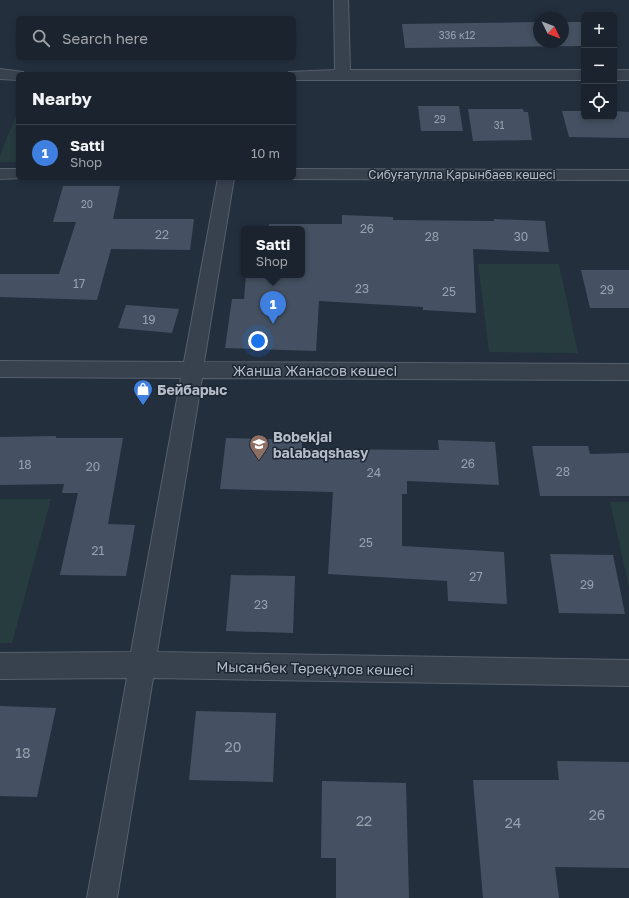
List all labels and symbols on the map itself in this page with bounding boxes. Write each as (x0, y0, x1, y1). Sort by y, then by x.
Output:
north arrow (533, 12, 569, 48)
house number: 336 к12 (439, 29, 476, 41)
house number: 29 (434, 113, 446, 125)
house number: 31 (494, 119, 504, 131)
street label: Сибуғатулла Қарынбаев көшесі (368, 167, 556, 182)
house number: 20 (81, 198, 93, 210)
house number: 26 (360, 221, 374, 236)
house number: 22 (155, 227, 169, 242)
house number: 28 (425, 229, 439, 244)
house number: 30 (514, 229, 528, 244)
house number: 17 (73, 276, 85, 291)
house number: 23 (355, 281, 369, 296)
house number: 29 (600, 282, 614, 297)
house number: 25 (442, 284, 456, 299)
pin: 1 (260, 291, 286, 324)
house number: 19 (142, 312, 156, 327)
your location (248, 331, 268, 351)
street label: Жанша Жанасов көшесі (233, 362, 397, 379)
shop icon: Бейбарыс (132, 378, 154, 406)
place label: Бейбарыс (157, 381, 227, 398)
place label: Bobekjai balabaqshasy (273, 428, 369, 461)
school or university icon: Bobekjai balabaqshasy (248, 433, 270, 461)
house number: 26 (461, 456, 475, 471)
house number: 18 (18, 457, 32, 472)
house number: 20 (86, 459, 100, 474)
house number: 28 (556, 464, 570, 479)
house number: 24 (367, 465, 381, 480)
house number: 25 (359, 535, 373, 550)
house number: 21 (92, 543, 105, 558)
house number: 27 (469, 569, 483, 584)
house number: 29 (580, 577, 594, 592)
house number: 23 (254, 597, 268, 612)
street label: Мысанбек Төреқұлов көшесі (216, 658, 414, 679)
house number: 20 (225, 738, 241, 755)
house number: 18 (15, 744, 31, 761)
house number: 26 (589, 806, 605, 823)
house number: 22 (356, 812, 372, 829)
house number: 24 (505, 814, 521, 831)

